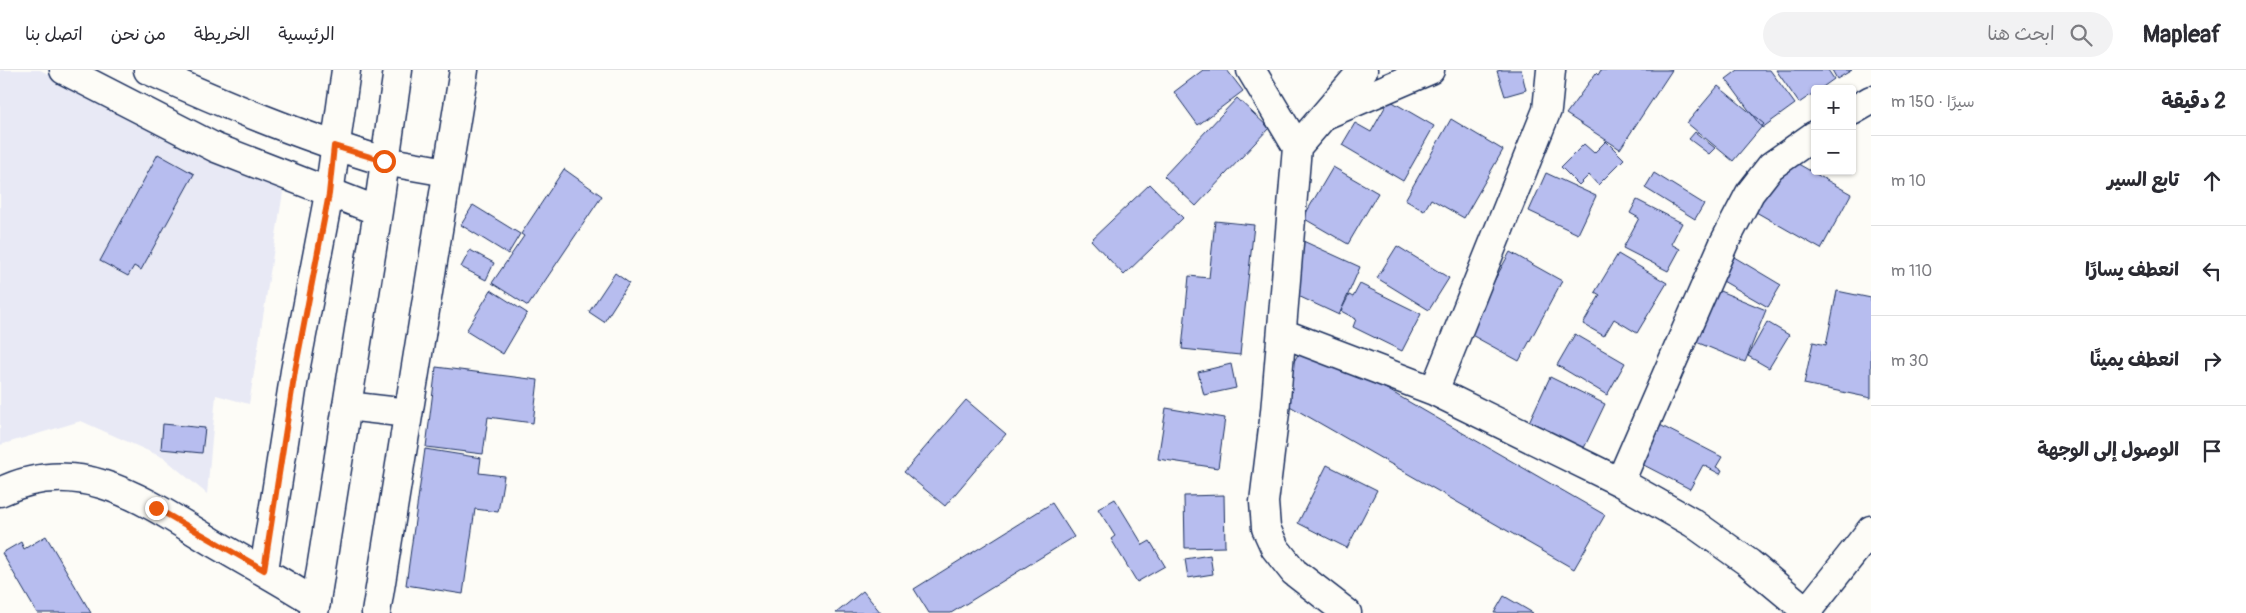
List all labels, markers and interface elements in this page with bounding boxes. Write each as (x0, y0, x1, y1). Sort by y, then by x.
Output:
search box (1763, 12, 2113, 57)
text: Mapleaf (2143, 20, 2221, 49)
icon: search (2067, 21, 2095, 49)
text: ابحث هنا (1987, 22, 2055, 46)
text: اتصل بنا (25, 23, 83, 46)
text: من نحن (111, 23, 166, 46)
text: الخريطة (194, 23, 250, 46)
text: الرئيسية (278, 23, 335, 46)
map controls (1811, 85, 1856, 175)
button: + (1811, 85, 1856, 130)
text: 2 دقيقة (2161, 88, 2226, 115)
text: سيرًا · 150 m (1891, 92, 1975, 112)
button: − (1811, 130, 1856, 175)
route start (373, 150, 396, 173)
icon: ahead (2198, 167, 2226, 195)
text: تابع السير (2107, 168, 2179, 192)
text: 10 m (1891, 171, 1926, 191)
icon: left (2198, 257, 2226, 285)
text: انعطف يسارًا (2085, 258, 2179, 282)
text: 110 m (1891, 261, 1932, 281)
icon: right (2198, 347, 2226, 375)
text: انعطف يمينًا (2090, 348, 2179, 372)
text: 30 m (1891, 351, 1929, 371)
icon: arrive (2198, 437, 2226, 465)
text: الوصول إلى الوجهة (2037, 438, 2179, 462)
route end (145, 497, 168, 520)

